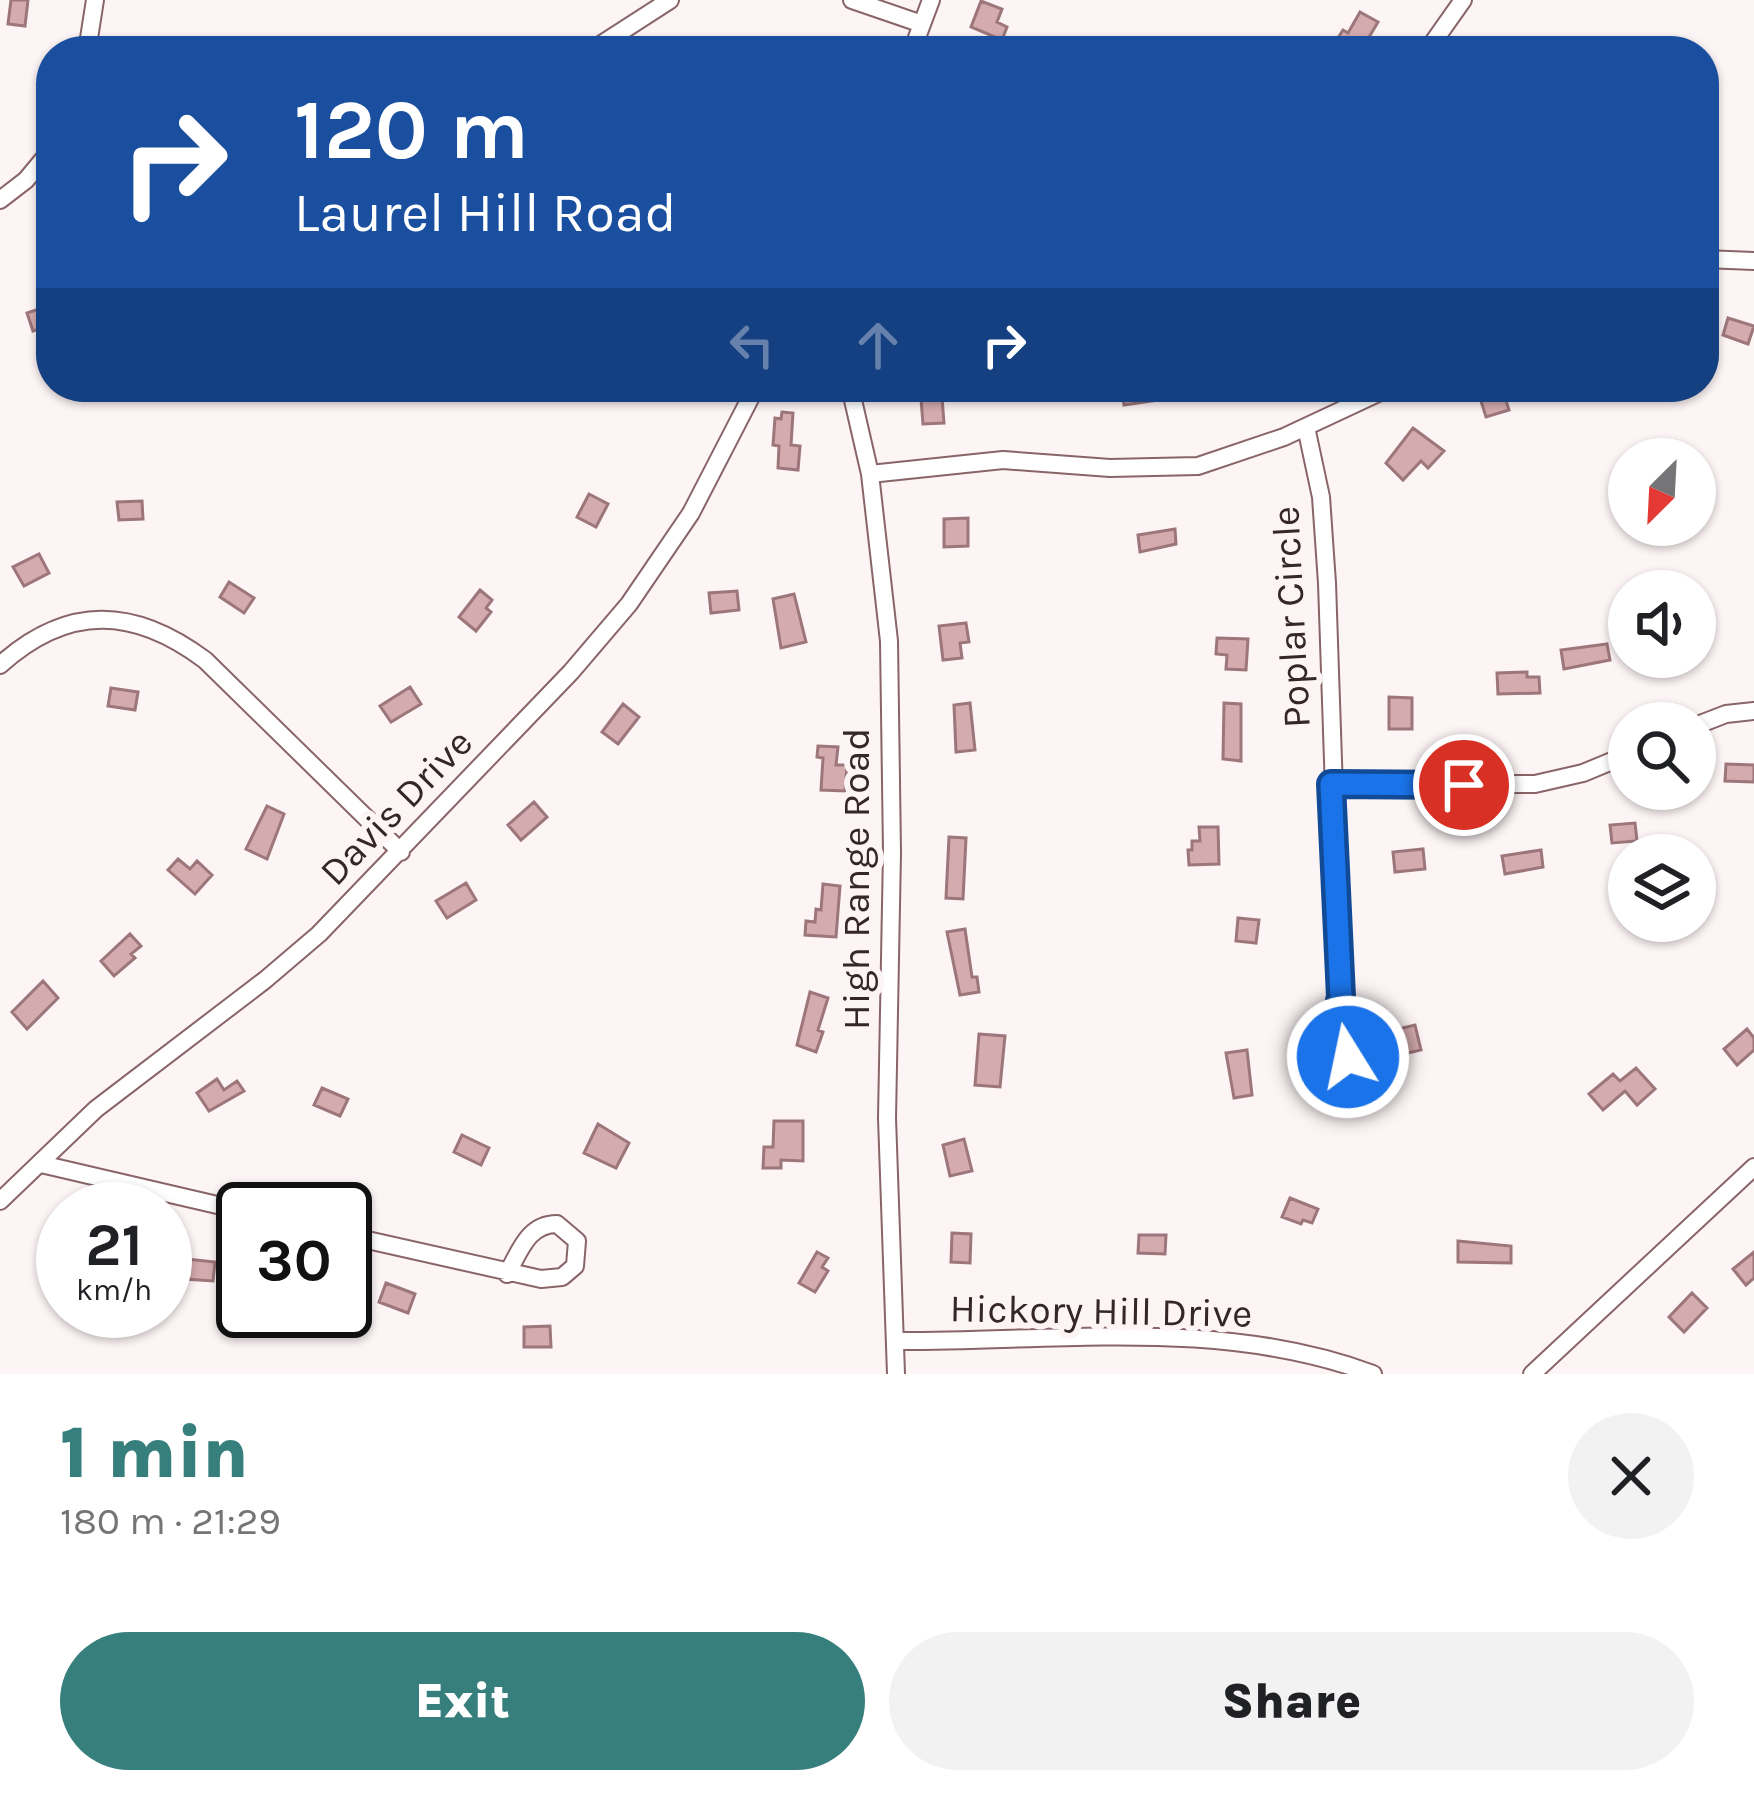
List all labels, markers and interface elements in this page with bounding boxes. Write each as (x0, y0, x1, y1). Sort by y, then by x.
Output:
text: 120 m (294, 81, 529, 179)
icon: right (96, 84, 252, 240)
text: Laurel Hill Road (294, 181, 676, 245)
icon: left (719, 312, 785, 378)
icon: ahead (845, 312, 911, 378)
icon: right (971, 312, 1037, 378)
north arrow (1608, 438, 1716, 546)
map controls (1608, 438, 1716, 942)
street label: Poplar Circle (1262, 505, 1320, 729)
button: sound (1608, 570, 1716, 678)
button: search (1608, 702, 1716, 810)
street label: Davis Drive (310, 719, 482, 895)
street label: High Range Road (833, 728, 879, 1030)
pin (1413, 734, 1515, 836)
icon: arrive (1431, 752, 1497, 818)
button: layers (1608, 834, 1716, 942)
position arrow (1285, 994, 1411, 1120)
speed limit sign: 30 (216, 1182, 372, 1338)
text: 21 (85, 1210, 143, 1280)
text: km/h (76, 1272, 152, 1308)
street label: Hickory Hill Drive (949, 1285, 1253, 1337)
text: 1 min (60, 1411, 249, 1495)
button: close (1568, 1413, 1694, 1539)
text: 180 m · 21:29 (60, 1498, 281, 1544)
button: Exit (60, 1632, 865, 1770)
button: Share (889, 1632, 1694, 1770)

